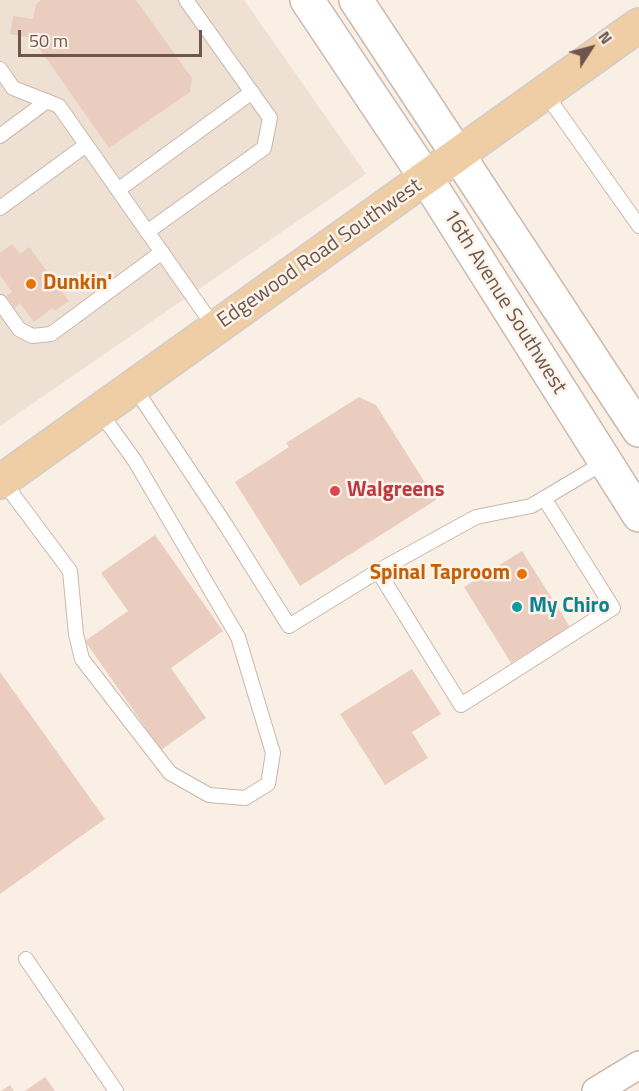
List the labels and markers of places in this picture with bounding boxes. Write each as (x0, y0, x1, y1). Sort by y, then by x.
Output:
place label: Dunkin' (43, 271, 112, 297)
marker: Dunkin' (24, 277, 38, 291)
place label: Walgreens (347, 478, 445, 504)
marker: Walgreens (328, 484, 342, 498)
place label: Spinal Taproom (370, 561, 510, 587)
marker: Spinal Taproom (515, 567, 529, 581)
place label: My Chiro (529, 594, 610, 620)
marker: My Chiro (510, 600, 524, 614)

